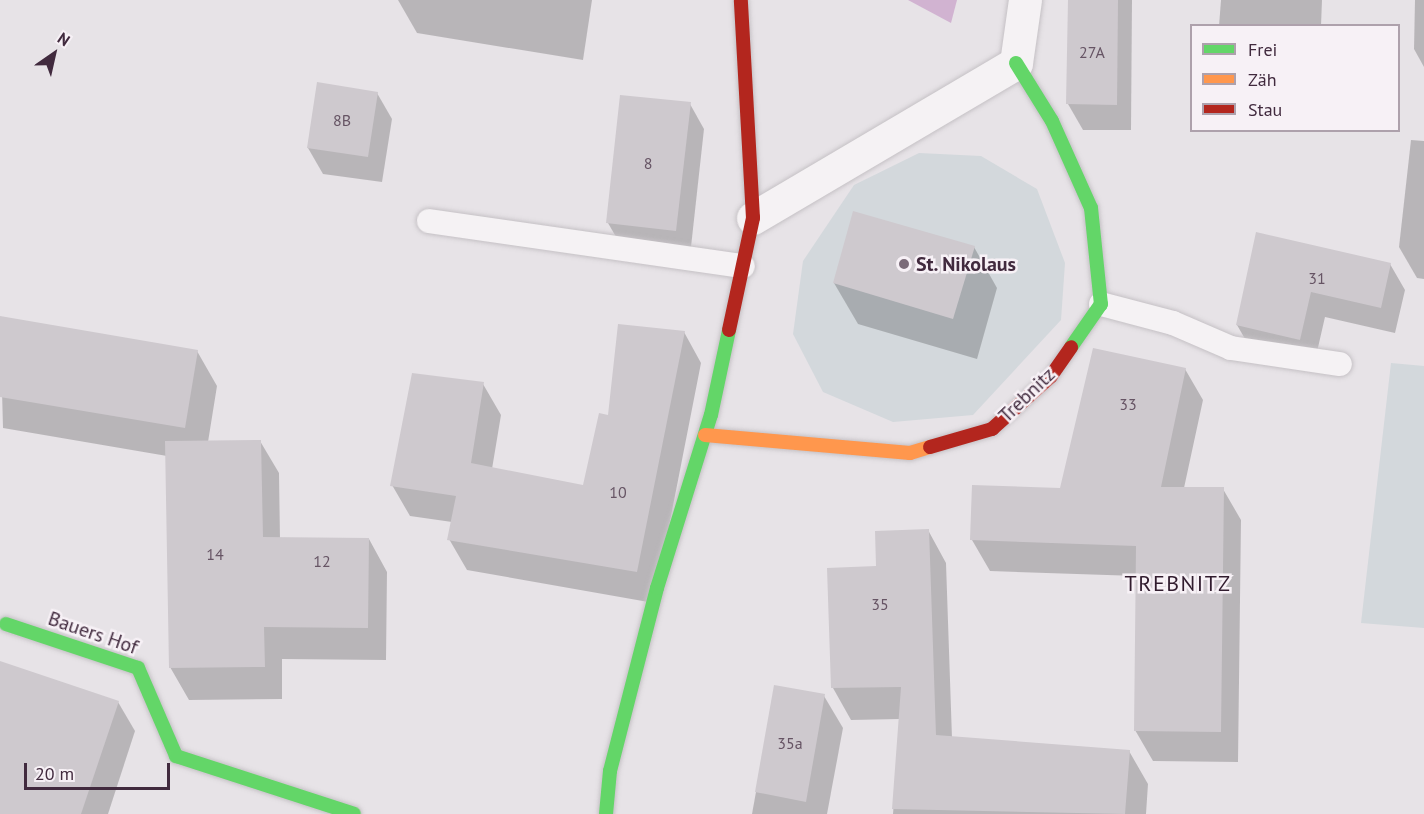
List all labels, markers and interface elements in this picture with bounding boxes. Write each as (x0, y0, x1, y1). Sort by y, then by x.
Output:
north arrow (24, 24, 84, 84)
legend (1190, 24, 1400, 132)
text: N (54, 28, 74, 50)
text: Frei (1248, 38, 1277, 61)
house number: 27A (1079, 42, 1105, 62)
text: Zäh (1248, 68, 1277, 91)
text: Stau (1248, 98, 1282, 121)
house number: 8B (333, 110, 351, 130)
house number: 8 (644, 153, 652, 173)
place label: St. Nikolaus (916, 252, 1017, 276)
marker: St. Nikolaus (897, 257, 911, 271)
house number: 31 (1308, 268, 1326, 288)
street label: Trebnitz (994, 362, 1060, 428)
house number: 33 (1119, 394, 1137, 414)
house number: 10 (609, 482, 627, 502)
house number: 14 (206, 544, 224, 564)
house number: 12 (313, 551, 331, 571)
district label: TREBNITZ (1125, 571, 1231, 597)
house number: 35 (871, 594, 889, 614)
street label: Bauers Hof (45, 606, 141, 660)
house number: 35a (777, 733, 803, 753)
scale bar (27, 751, 172, 789)
text: 20 m (35, 762, 74, 785)

